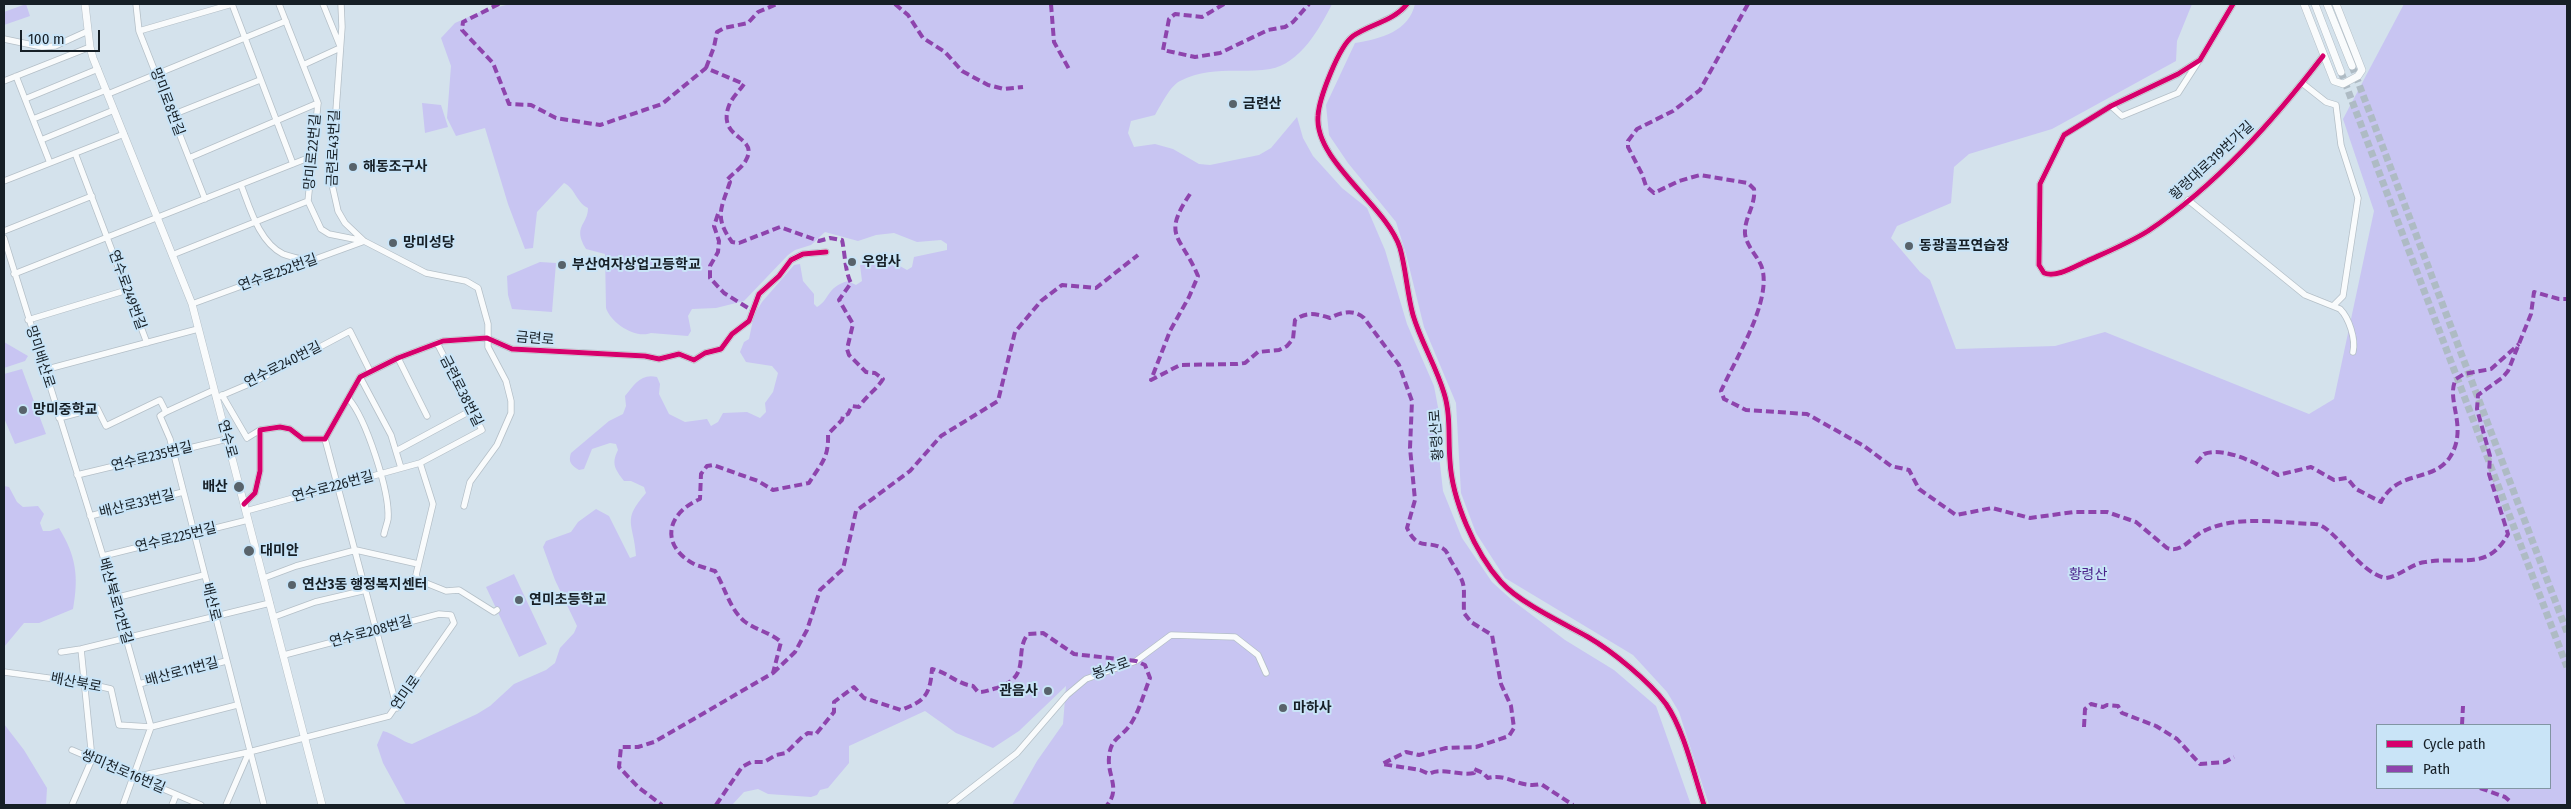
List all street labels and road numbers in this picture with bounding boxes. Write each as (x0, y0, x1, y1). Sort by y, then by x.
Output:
street label: 망미로8번길 (146, 66, 188, 138)
street label: 금련로43번길 (324, 109, 344, 187)
street label: 망미로22번길 (301, 113, 325, 191)
street label: 황령대로319번가길 (2167, 118, 2257, 204)
street label: 연수로249번길 (105, 248, 149, 332)
street label: 연수로252번길 (236, 251, 320, 295)
street label: 망미배산로 (22, 324, 58, 390)
street label: 금련로 (515, 329, 555, 349)
street label: 연수로240번길 (242, 338, 324, 392)
street label: 금련로38번길 (436, 353, 486, 429)
street label: 황령산로 (1427, 409, 1447, 461)
street label: 연수로 (214, 418, 240, 460)
street label: 연수로235번길 (110, 439, 194, 475)
street label: 연수로226번길 (290, 468, 376, 506)
street label: 배산로33번길 (98, 487, 176, 521)
street label: 연수로225번길 (134, 520, 218, 556)
street label: 배산북로12번길 (95, 556, 135, 646)
street label: 배산로 (198, 581, 224, 623)
street label: 연수로208번길 (328, 613, 414, 651)
street label: 배산로11번길 (144, 654, 220, 690)
street label: 봉수로 (1090, 654, 1132, 684)
street label: 배산북로 (49, 670, 103, 696)
street label: 연미로 (388, 672, 424, 714)
street label: 쌍미천로16번길 (78, 747, 168, 797)

